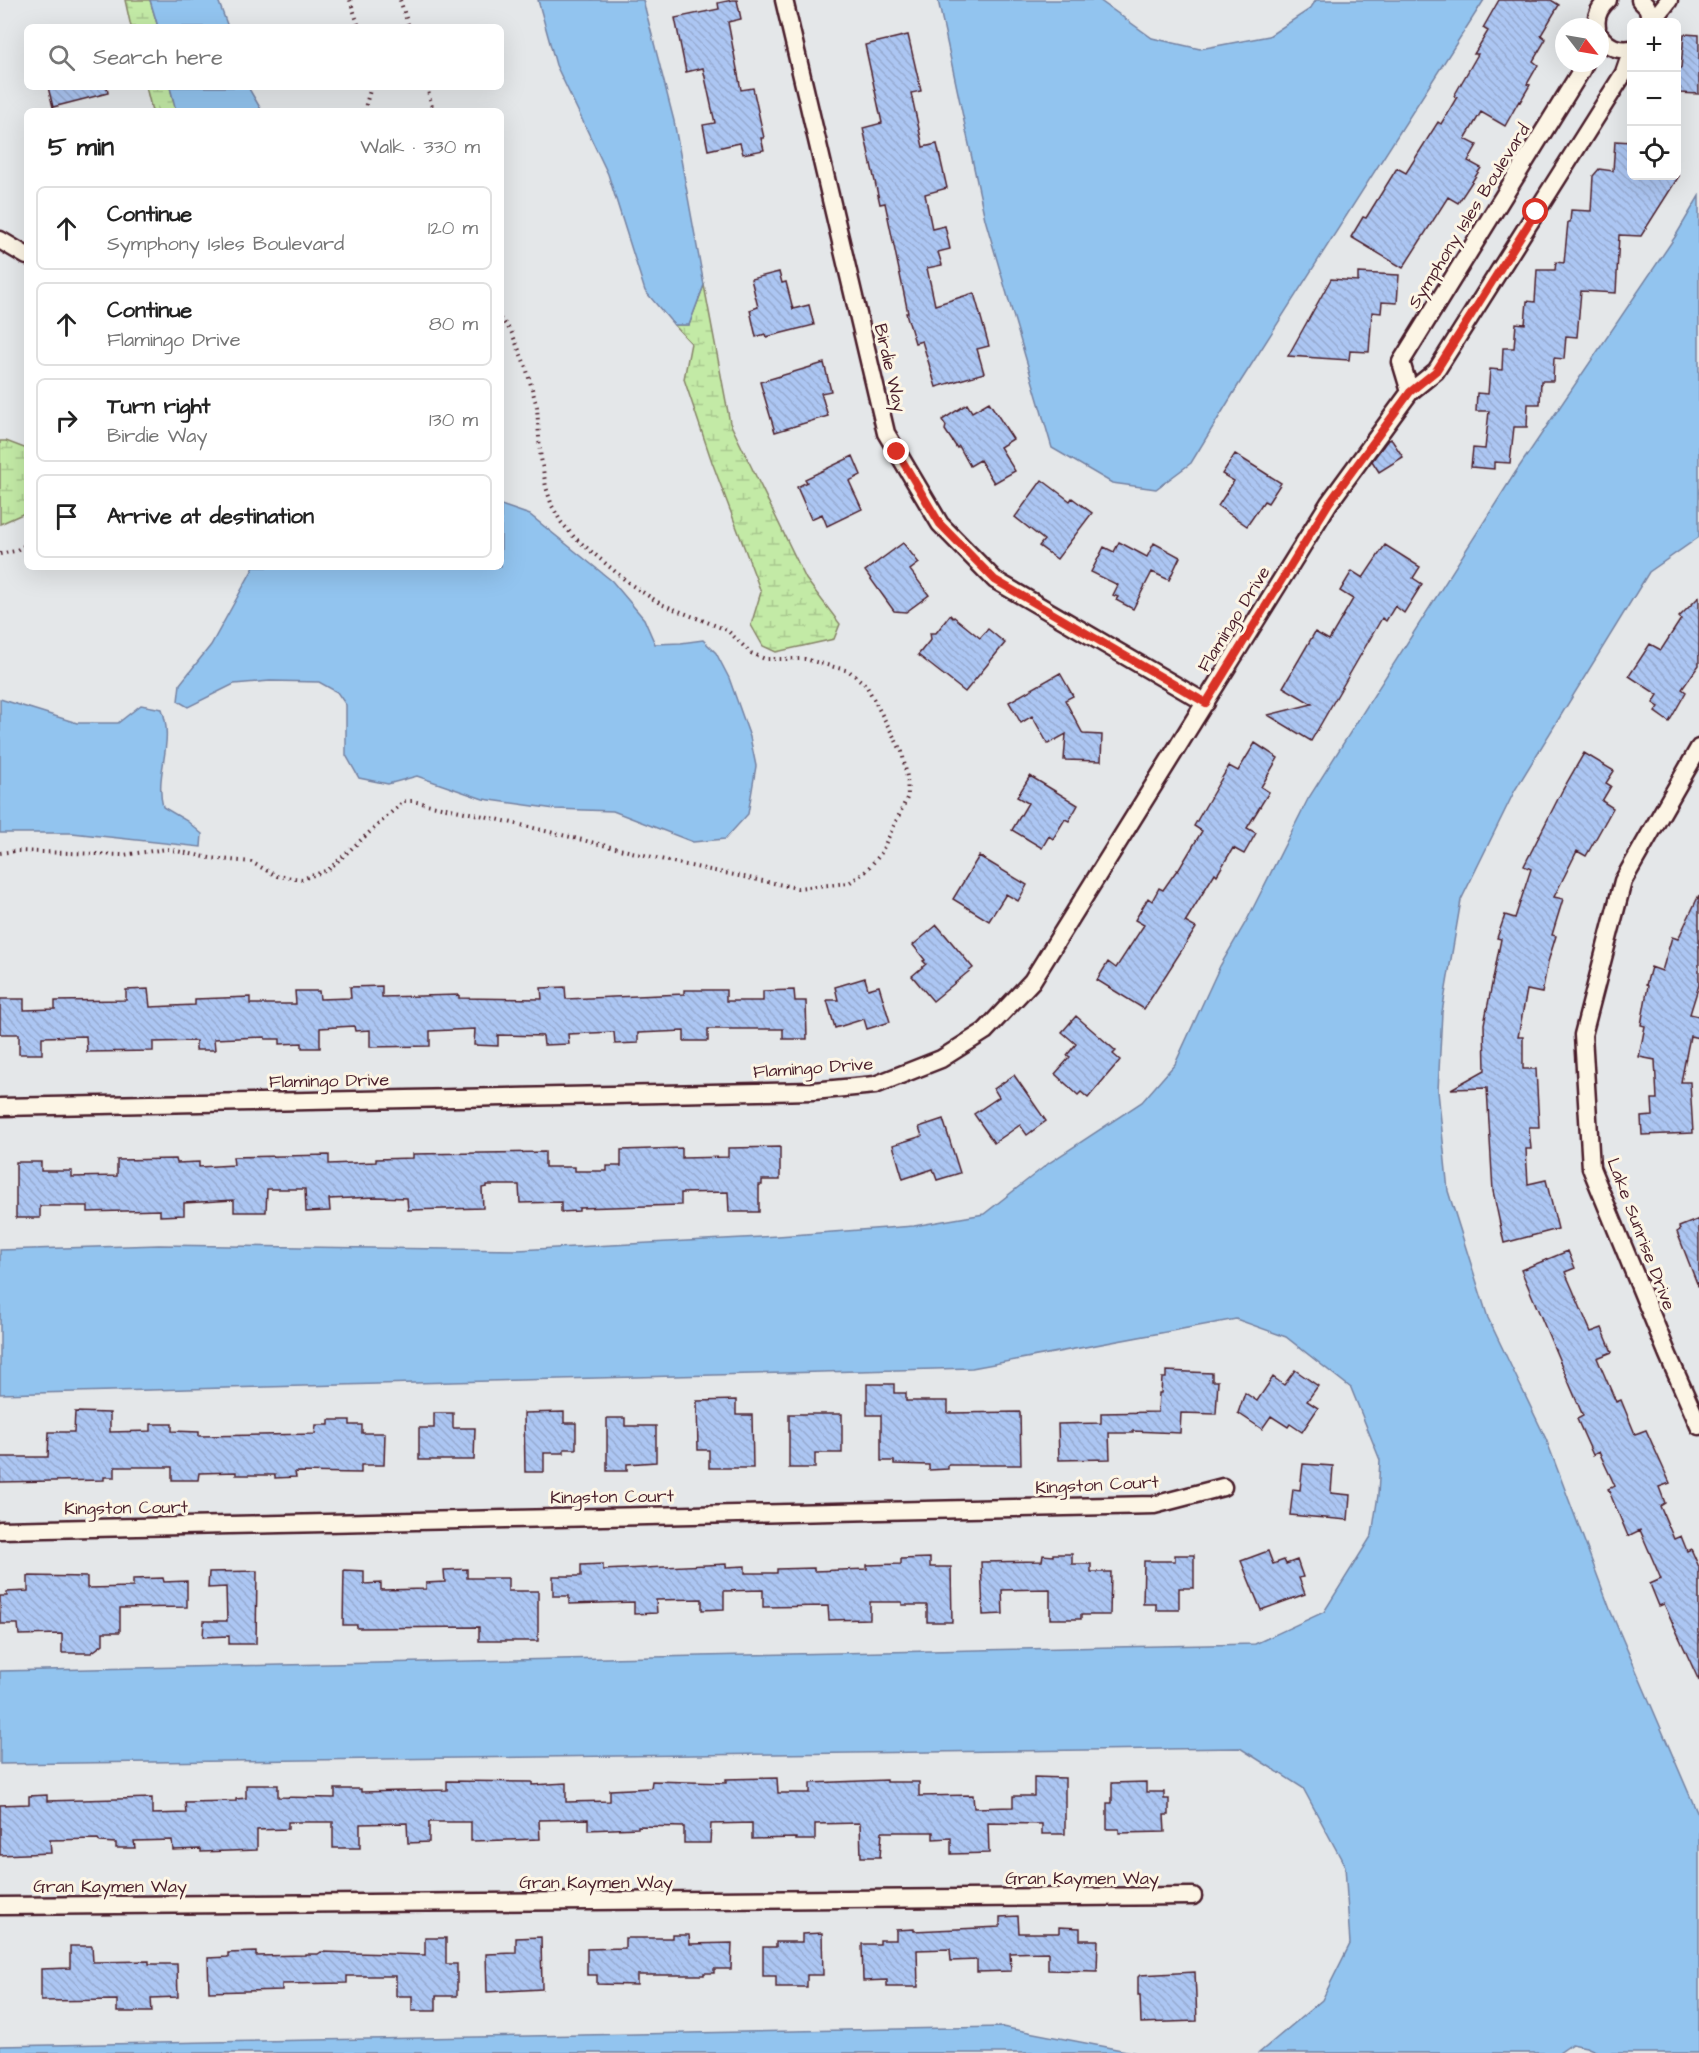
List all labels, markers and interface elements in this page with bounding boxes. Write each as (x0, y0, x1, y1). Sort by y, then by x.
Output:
north arrow (1555, 18, 1609, 72)
map controls (1627, 18, 1681, 180)
button: + (1627, 18, 1681, 72)
search box (24, 24, 504, 90)
icon: search (45, 41, 78, 74)
text: Search here (93, 42, 223, 73)
button: − (1627, 72, 1681, 126)
street label: Symphony Isles Boulevard (1402, 119, 1537, 314)
button: locate (1627, 126, 1681, 180)
text: 5 min (48, 129, 114, 165)
text: Walk · 330 m (360, 133, 480, 161)
route start (1522, 198, 1548, 224)
text: Continue (107, 199, 192, 230)
icon: ahead (50, 212, 83, 245)
text: 120 m (428, 214, 478, 242)
text: Symphony Isles Boulevard (107, 230, 344, 258)
text: Continue (107, 295, 192, 326)
icon: ahead (50, 308, 83, 341)
text: 80 m (429, 310, 478, 338)
street label: Birdie Way (867, 321, 912, 415)
text: Flamingo Drive (107, 326, 241, 354)
text: Turn right (107, 391, 210, 422)
icon: right (50, 404, 83, 437)
text: 130 m (429, 406, 478, 434)
text: Birdie Way (107, 422, 207, 450)
route end (883, 438, 909, 464)
icon: arrive (50, 500, 83, 533)
text: Arrive at destination (107, 501, 314, 532)
street label: Flamingo Drive (1192, 561, 1277, 677)
street label: Flamingo Drive (752, 1051, 874, 1086)
street label: Flamingo Drive (269, 1067, 390, 1096)
street label: Lake Sunrise Drive (1600, 1154, 1682, 1314)
street label: Kingston Court (1035, 1469, 1160, 1502)
street label: Kingston Court (550, 1483, 675, 1512)
street label: Kingston Court (64, 1494, 189, 1523)
street label: Gran Kaymen Way (1005, 1866, 1159, 1892)
street label: Gran Kaymen Way (519, 1870, 673, 1896)
street label: Gran Kaymen Way (33, 1874, 187, 1900)

